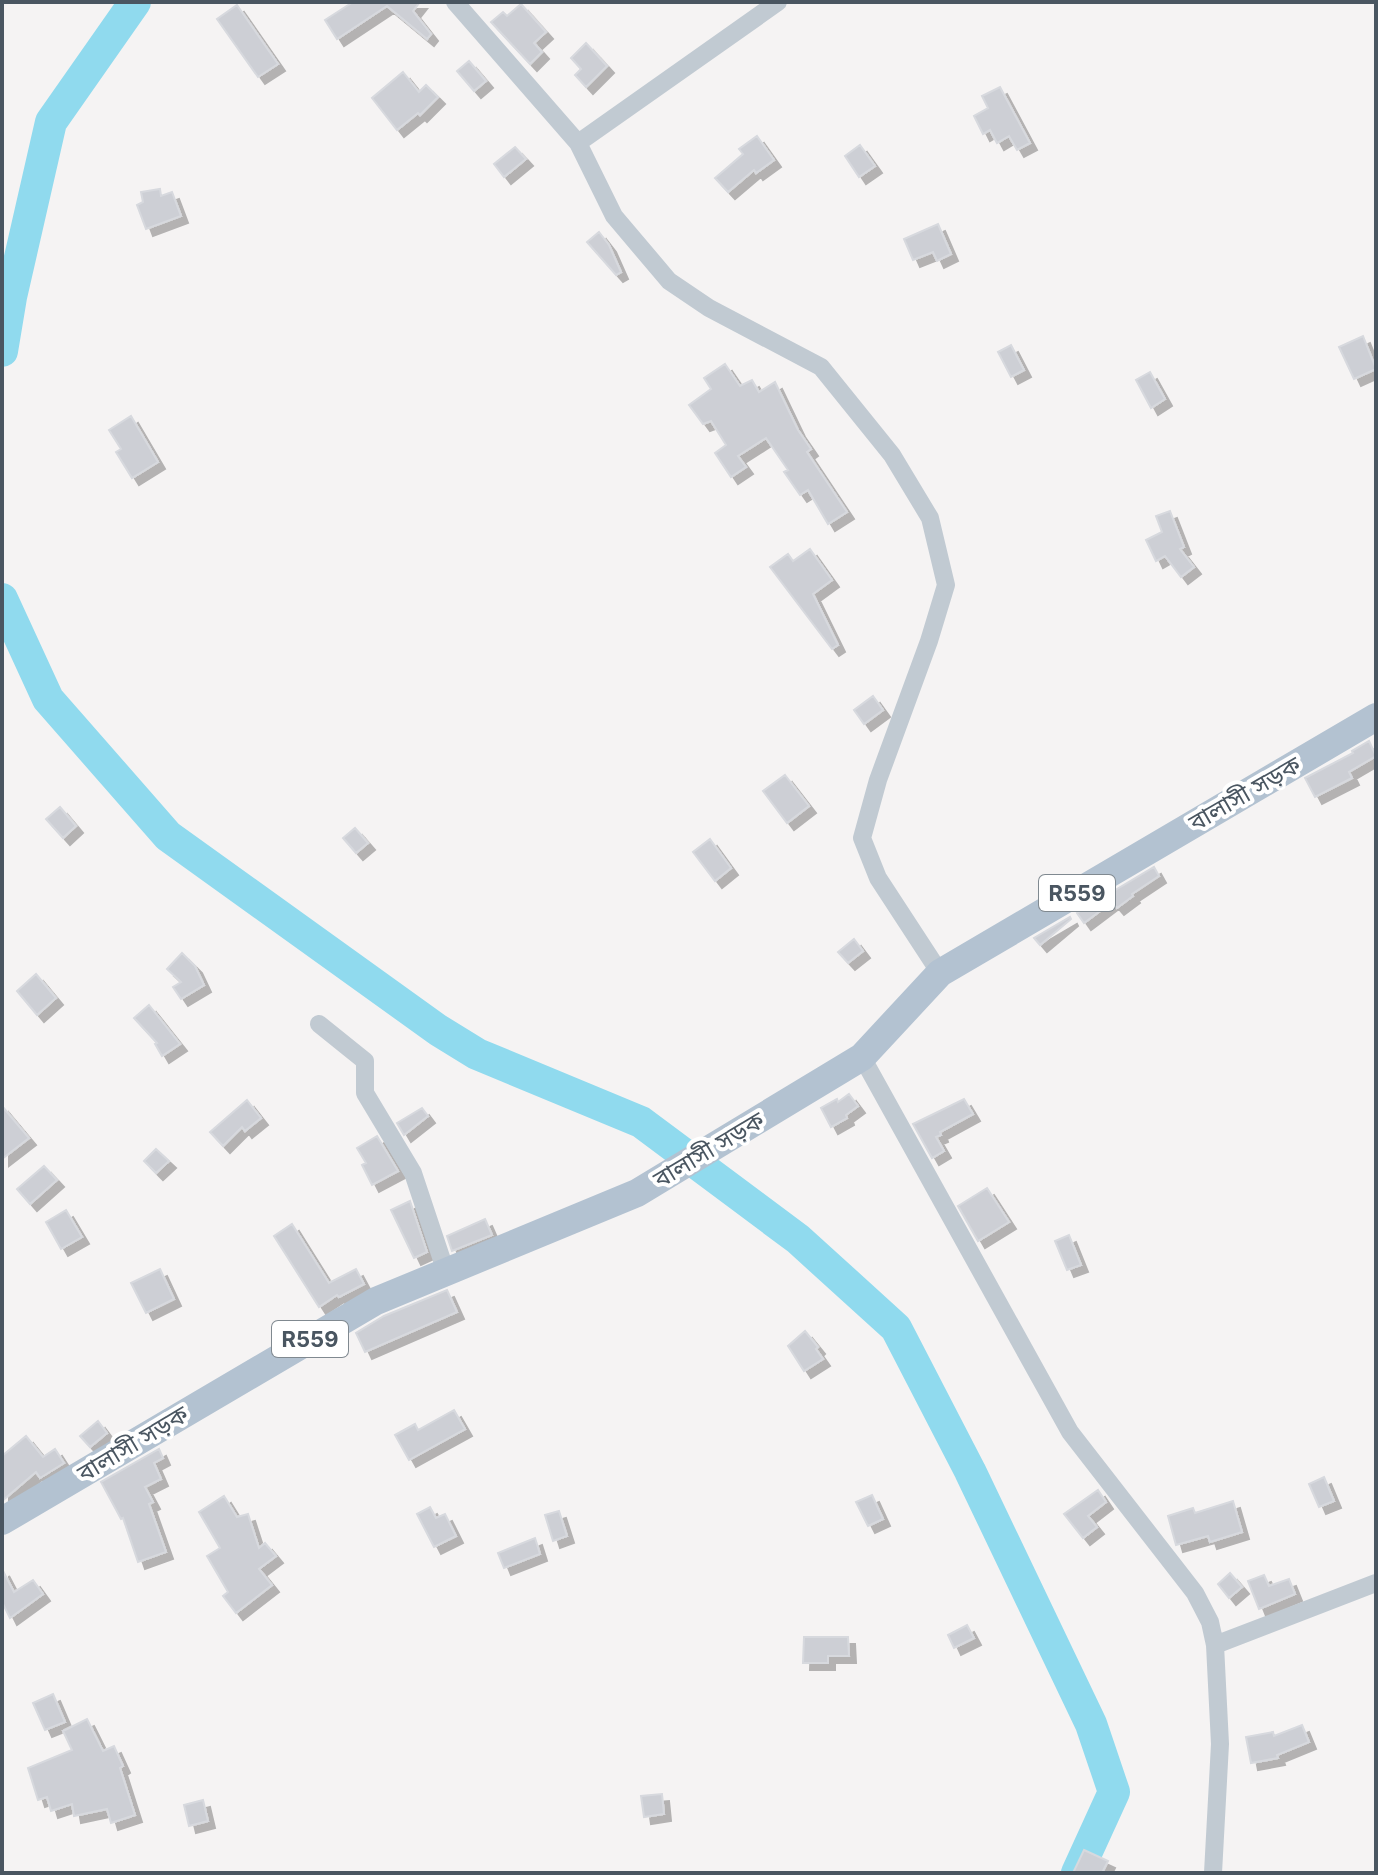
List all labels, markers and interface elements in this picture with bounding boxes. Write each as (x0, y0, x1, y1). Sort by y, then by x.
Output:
street label: বালাসী সড়ক (1183, 750, 1306, 838)
road number: R559 (1039, 875, 1115, 911)
street label: বালাসী সড়ক (647, 1105, 770, 1194)
road number: R559 (272, 1321, 348, 1357)
street label: বালাসী সড়ক (71, 1399, 194, 1488)

